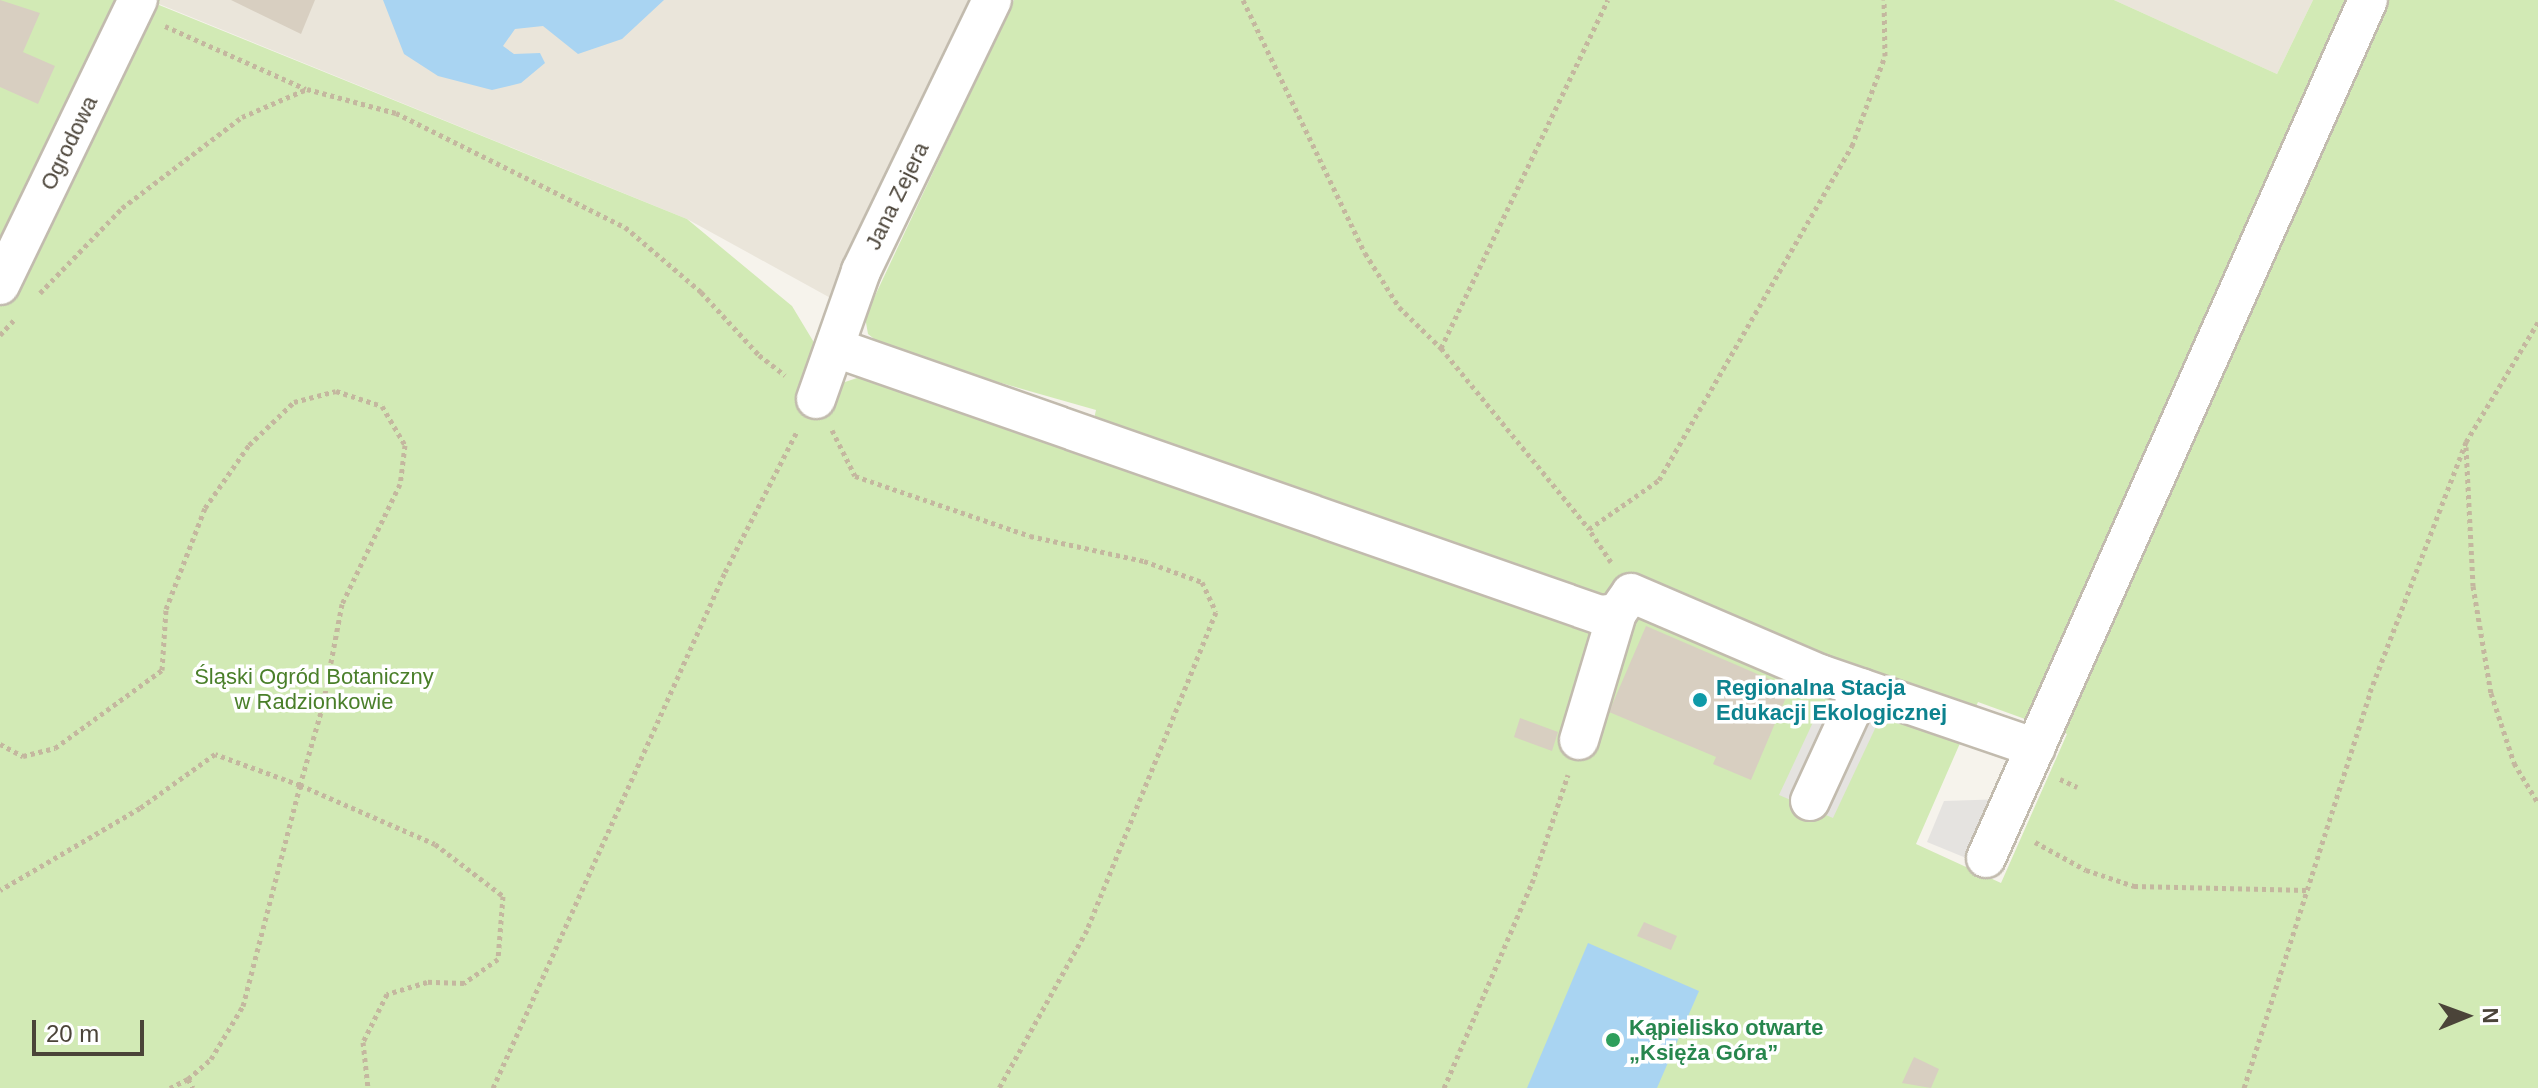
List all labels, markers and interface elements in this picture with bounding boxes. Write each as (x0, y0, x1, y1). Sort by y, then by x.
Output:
street label: Ogrodowa (35, 92, 103, 194)
street label: Jana Zejera (860, 138, 934, 254)
park label: Śląski Ogród Botaniczny w Radzionkowie (194, 663, 434, 714)
place label: Regionalna Stacja Edukacji Ekologicznej (1716, 674, 1947, 726)
marker: Regionalna Stacja Edukacji Ekologicznej (1691, 691, 1709, 709)
north arrow (2426, 976, 2506, 1056)
scale bar (36, 1004, 148, 1054)
text: N (2478, 1007, 2503, 1024)
place label: Kąpielisko otwarte „Księża Góra” (1629, 1014, 1823, 1066)
text: 20 m (46, 1020, 99, 1047)
marker: Kąpielisko otwarte „Księża Góra” (1604, 1031, 1622, 1049)

